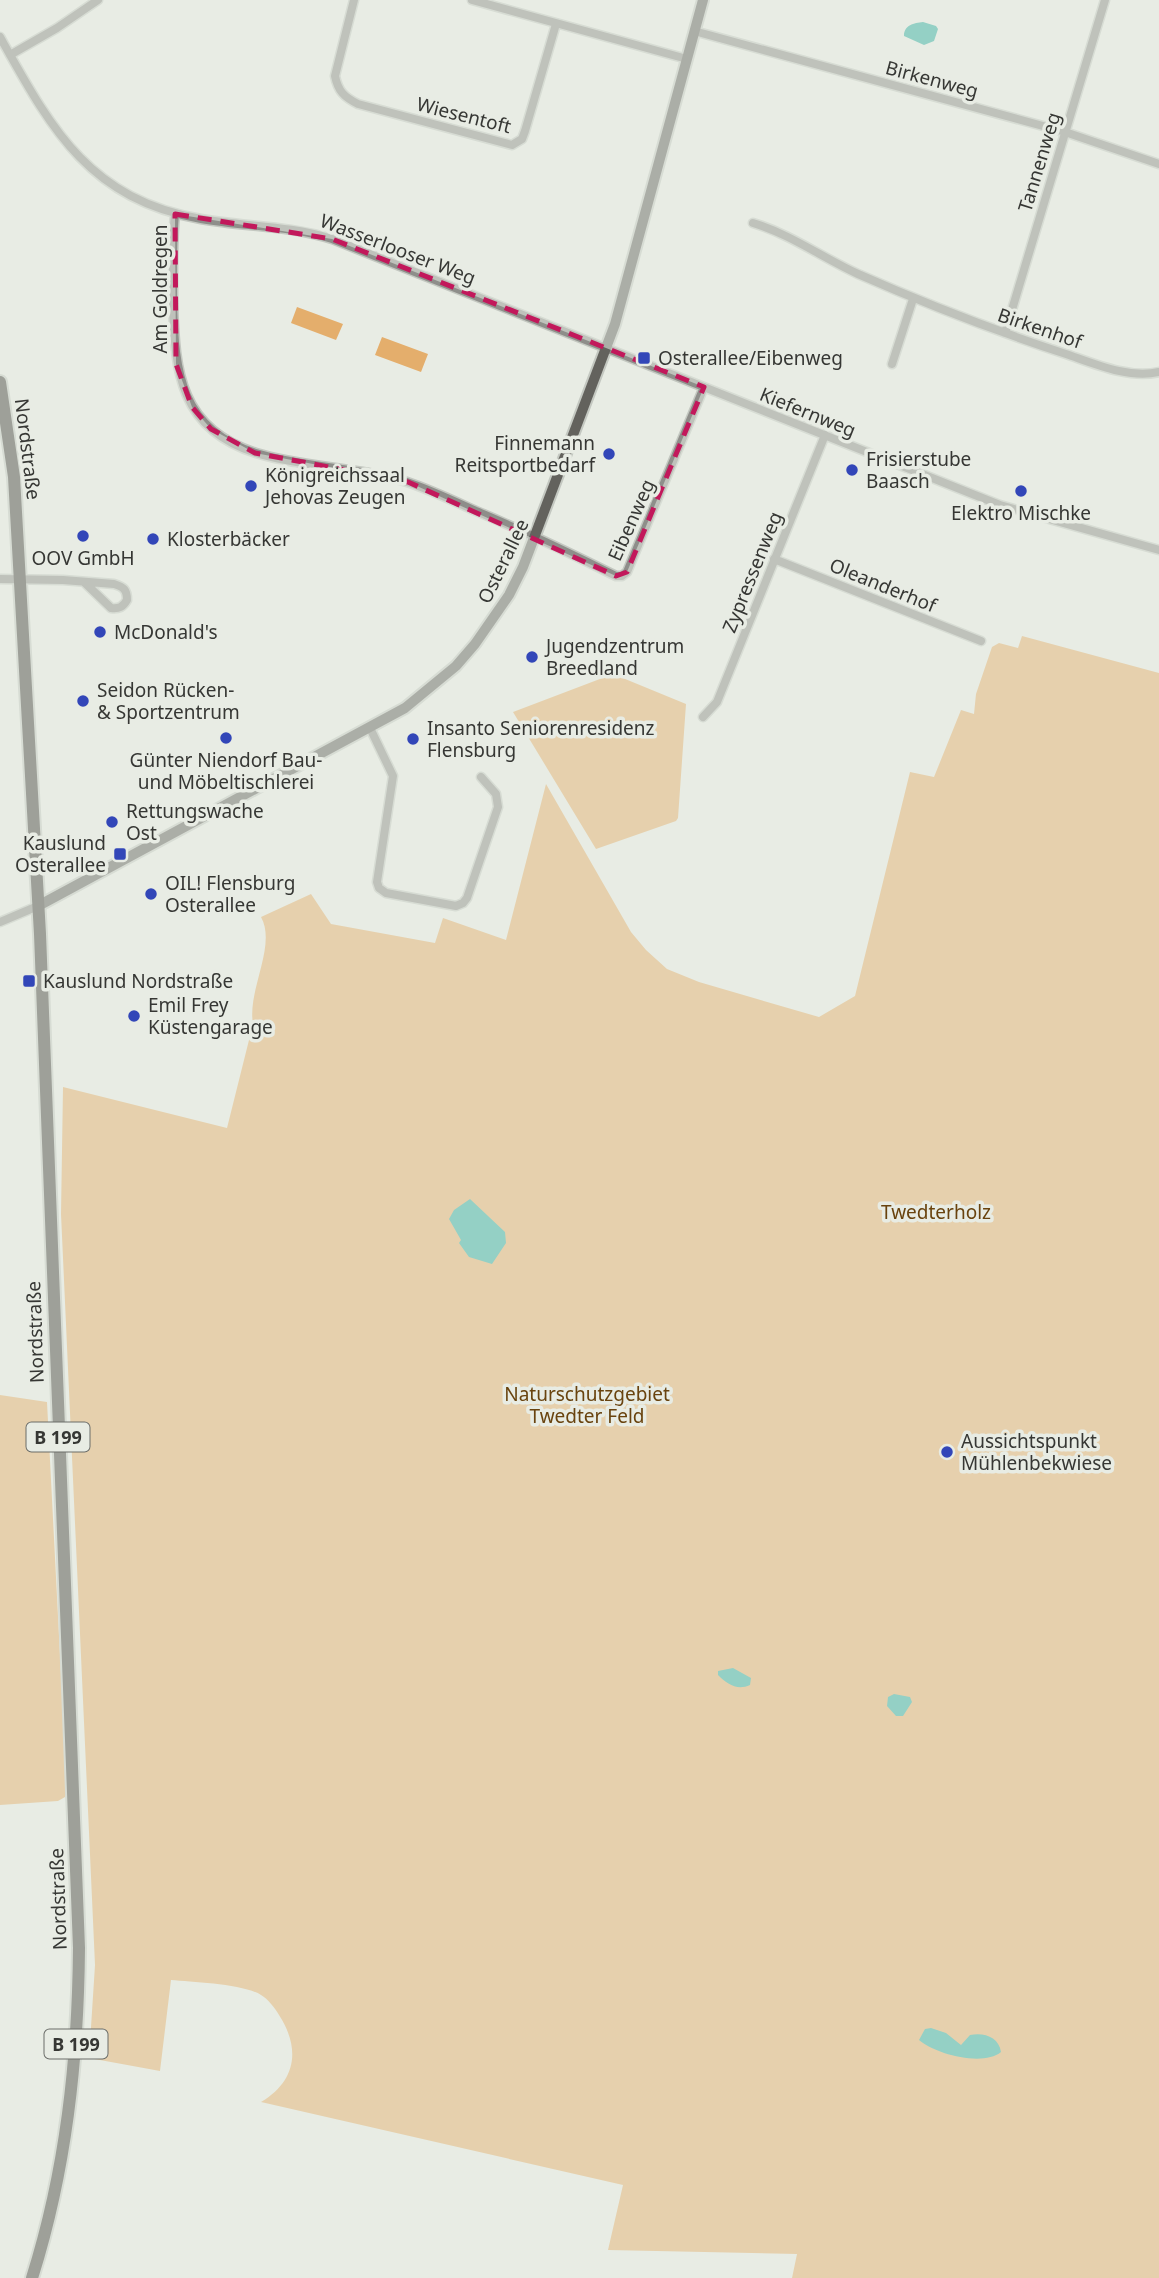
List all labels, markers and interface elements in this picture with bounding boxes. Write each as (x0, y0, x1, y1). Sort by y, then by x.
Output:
street label: Birkenweg (883, 54, 981, 104)
street label: Wiesentoft (414, 91, 514, 139)
street label: Tannenweg (1012, 109, 1066, 215)
street label: Wasserlooser Weg (316, 207, 480, 291)
street label: Am Goldregen (147, 224, 173, 354)
street label: Birkenhof (994, 301, 1087, 355)
place label: Osterallee/Eibenweg (658, 345, 843, 371)
marker: Osterallee/Eibenweg (636, 350, 652, 366)
street label: Kiefernweg (756, 381, 860, 443)
street label: Nordstraße (9, 397, 47, 501)
place label: Finnemann Reitsportbedarf (455, 430, 596, 478)
marker: Finnemann Reitsportbedarf (601, 446, 617, 462)
place label: Frisierstube Baasch (866, 446, 971, 494)
place label: Königreichssaal Jehovas Zeugen (263, 462, 406, 510)
marker: Frisierstube Baasch (844, 462, 860, 478)
street label: Eibenweg (601, 475, 661, 565)
marker: Königreichssaal Jehovas Zeugen (243, 478, 259, 494)
marker: Elektro Mischke (1013, 483, 1029, 499)
place label: Elektro Mischke (951, 500, 1091, 526)
street label: Zypressenweg (716, 508, 788, 636)
street label: Osterallee (471, 514, 535, 608)
place label: Klosterbäcker (167, 526, 290, 552)
marker: OOV GmbH (75, 528, 91, 544)
marker: Klosterbäcker (145, 531, 161, 547)
place label: OOV GmbH (31, 545, 135, 571)
street label: Oleanderhof (826, 552, 942, 619)
place label: McDonald's (114, 619, 218, 645)
marker: McDonald's (92, 624, 108, 640)
place label: Jugendzentrum Breedland (544, 633, 684, 681)
marker: Jugendzentrum Breedland (524, 649, 540, 665)
place label: Seidon Rücken- & Sportzentrum (97, 677, 240, 725)
marker: Seidon Rücken- & Sportzentrum (75, 693, 91, 709)
place label: Insanto Seniorenresidenz Flensburg (427, 715, 655, 763)
marker: Günter Niendorf Bau- und Möbeltischlerei (218, 730, 234, 746)
marker: Insanto Seniorenresidenz Flensburg (405, 731, 421, 747)
place label: Günter Niendorf Bau- und Möbeltischlerei (130, 747, 322, 795)
place label: Rettungswache Ost (126, 798, 264, 846)
marker: Rettungswache Ost (104, 814, 120, 830)
place label: Kauslund Osterallee (15, 830, 106, 878)
marker: Kauslund Osterallee (112, 846, 128, 862)
place label: OIL! Flensburg Osterallee (165, 870, 295, 918)
marker: OIL! Flensburg Osterallee (143, 886, 159, 902)
place label: Kauslund Nordstraße (43, 968, 233, 994)
marker: Kauslund Nordstraße (21, 973, 37, 989)
place label: Emil Frey Küstengarage (148, 992, 273, 1040)
marker: Emil Frey Küstengarage (126, 1008, 142, 1024)
park label: Twedterholz (881, 1199, 991, 1225)
street label: Nordstraße (20, 1281, 50, 1383)
park label: Naturschutzgebiet Twedter Feld (504, 1381, 670, 1429)
road number: B 199 (27, 1422, 90, 1452)
place label: Aussichtspunkt Mühlenbekwiese (961, 1428, 1112, 1476)
marker: Aussichtspunkt Mühlenbekwiese (939, 1444, 955, 1460)
street label: Nordstraße (43, 1848, 73, 1950)
road number: B 199 (44, 2030, 108, 2058)

